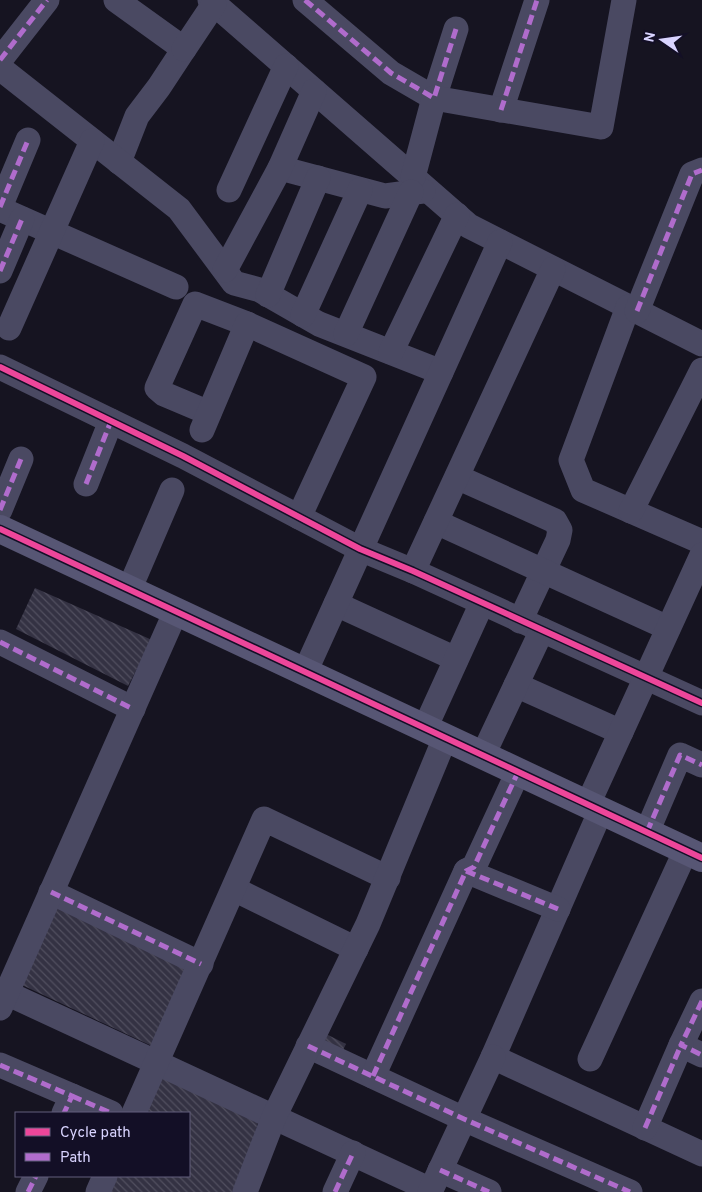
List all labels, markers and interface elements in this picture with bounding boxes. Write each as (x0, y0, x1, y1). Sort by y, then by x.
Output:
north arrow (637, 15, 687, 65)
text: N (641, 31, 660, 44)
legend (15, 1112, 190, 1177)
text: Cycle path (60, 1124, 131, 1143)
text: Path (60, 1149, 91, 1168)

